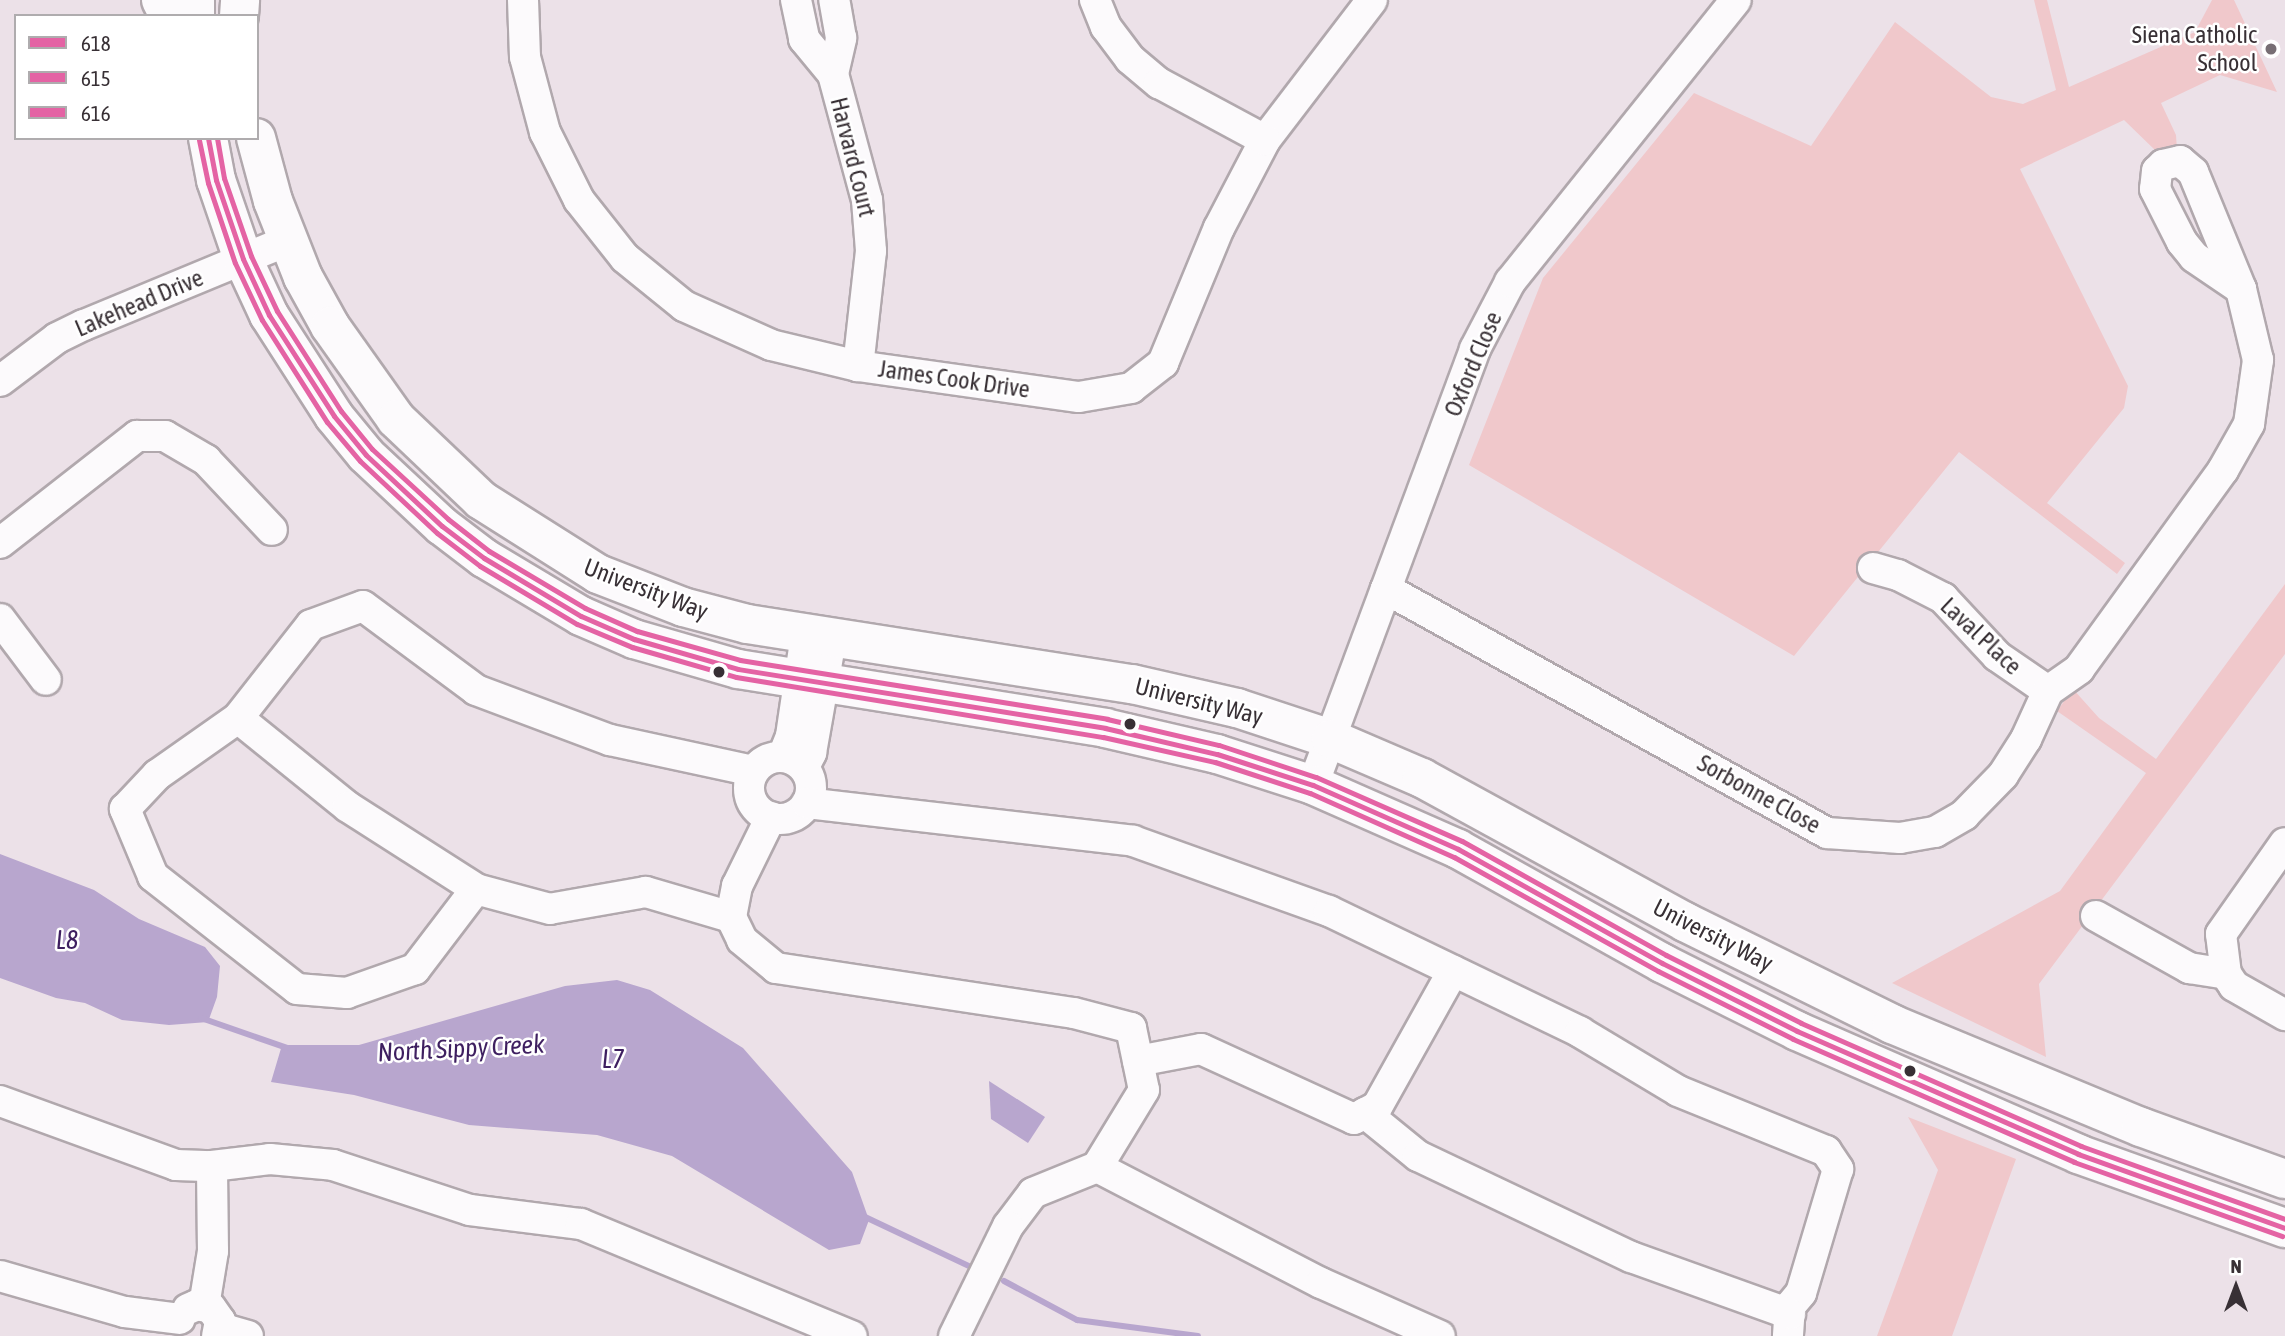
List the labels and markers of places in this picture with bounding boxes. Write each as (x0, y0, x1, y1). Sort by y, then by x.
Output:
place label: Siena Catholic School (2132, 21, 2257, 77)
marker: Siena Catholic School (2263, 41, 2279, 57)
unlabelled marker (712, 665, 726, 679)
unlabelled marker (1123, 717, 1137, 731)
unlabelled marker (1903, 1064, 1917, 1078)

